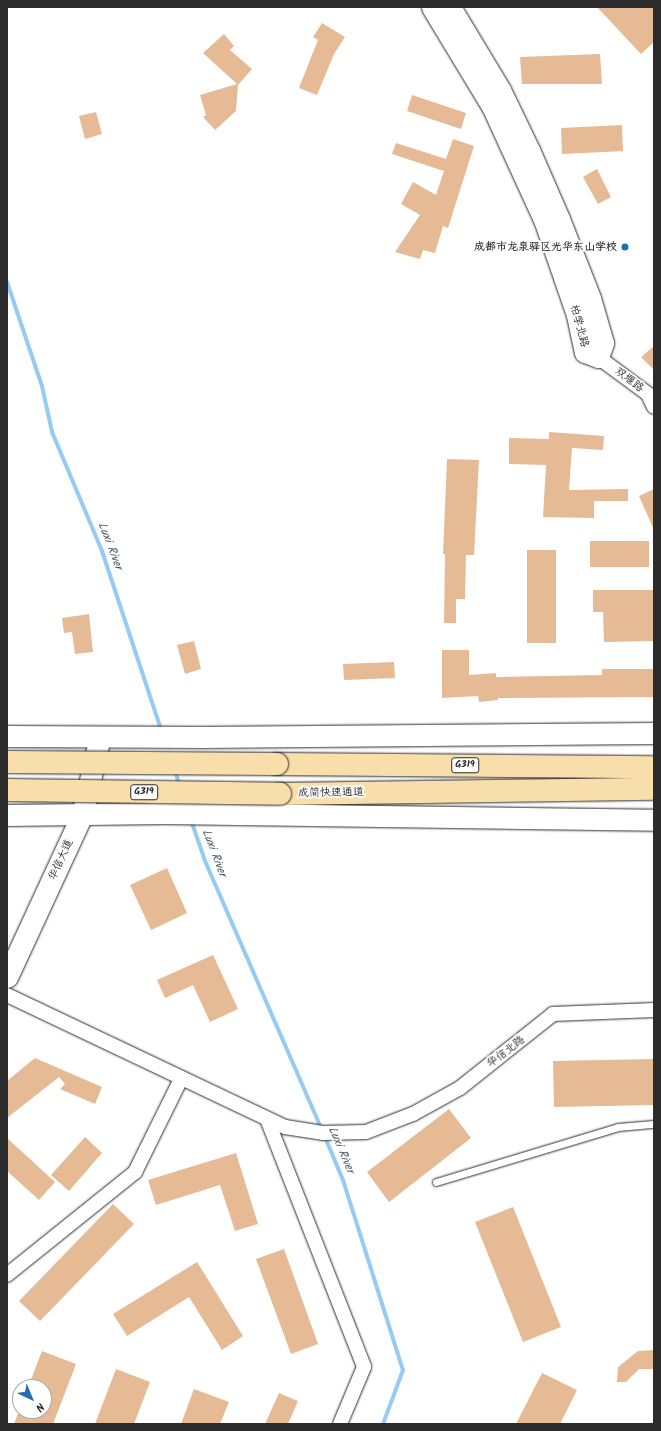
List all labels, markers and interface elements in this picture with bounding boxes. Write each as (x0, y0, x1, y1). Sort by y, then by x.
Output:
place label: 成都市龙泉驿区光华东山学校 (474, 240, 617, 254)
marker: 成都市龙泉驿区光华东山学校 (620, 242, 630, 252)
street label: 柏学北路 (567, 303, 591, 349)
street label: 双堰路 (612, 365, 646, 395)
water label: Luxi River (94, 520, 126, 572)
road number: G319 (451, 757, 479, 773)
road number: G319 (130, 784, 158, 800)
street label: 成简快速通道 (298, 786, 364, 800)
water label: Luxi River (198, 827, 230, 879)
street label: 华信大道 (46, 837, 76, 883)
street label: 华信北路 (485, 1033, 527, 1071)
water label: Luxi River (325, 1124, 357, 1176)
north arrow (12, 1379, 52, 1419)
text: N (31, 1398, 48, 1416)

